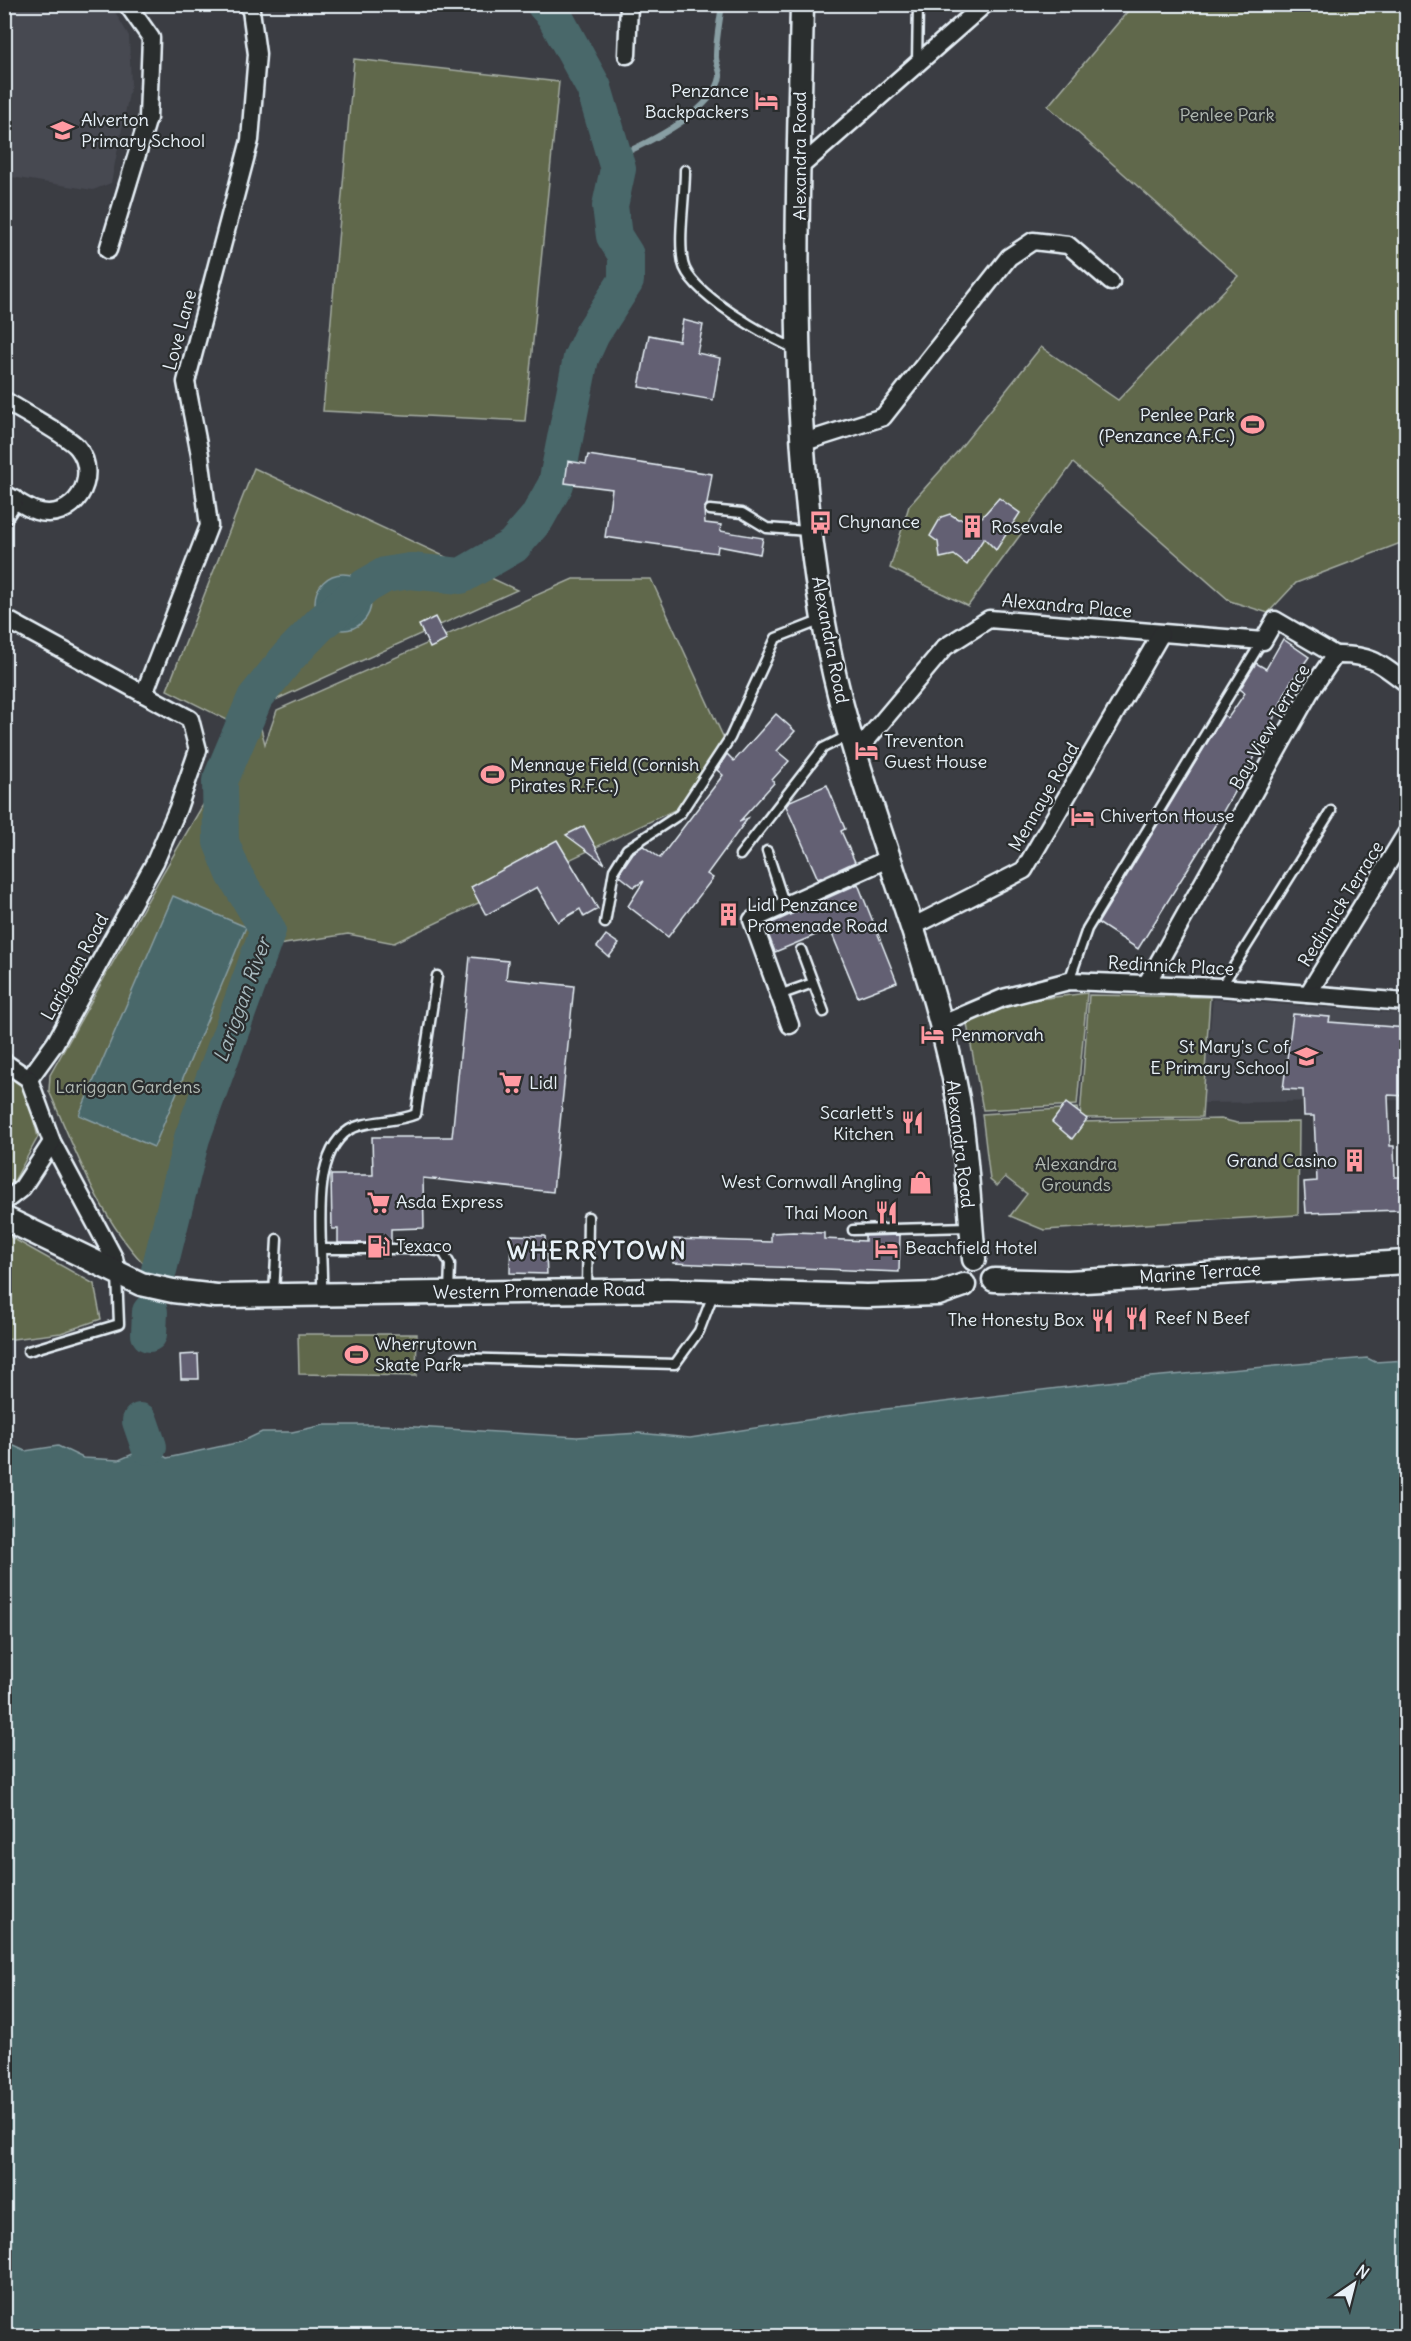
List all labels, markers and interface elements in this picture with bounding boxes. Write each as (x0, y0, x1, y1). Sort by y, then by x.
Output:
place label: Penzance Backpackers (645, 79, 749, 123)
hotel icon: Penzance Backpackers (754, 88, 780, 114)
street label: Alexandra Road (788, 91, 811, 221)
park label: Penlee Park (1179, 103, 1275, 126)
place label: Alverton Primary School (81, 108, 205, 152)
school or university icon: Alverton Primary School (50, 117, 76, 143)
street label: Love Lane (158, 287, 201, 373)
place label: Penlee Park (Penzance A.F.C.) (1099, 403, 1235, 447)
sports icon: Penlee Park (Penzance A.F.C.) (1240, 412, 1266, 438)
bus stop icon: Chynance (807, 509, 833, 535)
place label: Chynance (838, 510, 920, 533)
building icon: Rosevale (960, 514, 986, 540)
place label: Rosevale (991, 515, 1063, 538)
street label: Alexandra Road (807, 574, 854, 706)
street label: Alexandra Place (1001, 588, 1133, 623)
street label: Bay View Terrace (1224, 660, 1315, 794)
place label: Treventon Guest House (884, 729, 987, 773)
hotel icon: Treventon Guest House (853, 738, 879, 764)
street label: Mennaye Road (1003, 738, 1084, 855)
place label: Mennaye Field (Cornish Pirates R.F.C.) (510, 753, 699, 797)
sports icon: Mennaye Field (Cornish Pirates R.F.C.) (479, 762, 505, 788)
hotel icon: Chiverton House (1069, 803, 1095, 829)
place label: Chiverton House (1100, 804, 1234, 827)
street label: Redinnick Terrace (1293, 837, 1388, 971)
place label: Lidl Penzance Promenade Road (747, 893, 888, 937)
building icon: Lidl Penzance Promenade Road (716, 902, 742, 928)
street label: Lariggan Road (36, 909, 114, 1024)
water label: Lariggan River (207, 931, 277, 1066)
street label: Redinnick Place (1107, 951, 1235, 980)
hotel icon: Penmorvah (920, 1022, 946, 1048)
place label: Penmorvah (951, 1023, 1044, 1046)
place label: St Mary's C of E Primary School (1150, 1035, 1290, 1079)
school or university icon: St Mary's C of E Primary School (1294, 1044, 1320, 1070)
supermarket icon: Lidl (498, 1070, 524, 1096)
place label: Lidl (529, 1071, 557, 1094)
park label: Lariggan Gardens (55, 1075, 201, 1098)
street label: Alexandra Road (941, 1078, 980, 1210)
place label: Scarlett's Kitchen (820, 1101, 894, 1145)
restaurant icon: Scarlett's Kitchen (899, 1110, 925, 1136)
building icon: Grand Casino (1342, 1148, 1368, 1174)
place label: Grand Casino (1227, 1149, 1337, 1172)
park label: Alexandra Grounds (1035, 1152, 1117, 1196)
shop icon: West Cornwall Angling (907, 1169, 933, 1195)
place label: West Cornwall Angling (721, 1170, 902, 1193)
supermarket icon: Asda Express (365, 1189, 391, 1215)
place label: Asda Express (396, 1190, 503, 1213)
restaurant icon: Thai Moon (873, 1200, 899, 1226)
place label: Thai Moon (784, 1201, 868, 1224)
fuel station icon: Texaco (365, 1233, 391, 1259)
place label: Texaco (396, 1234, 452, 1257)
district label: WHERRYTOWN (507, 1235, 687, 1265)
hotel icon: Beachfield Hotel (874, 1235, 900, 1261)
place label: Beachfield Hotel (905, 1236, 1037, 1259)
street label: Marine Terrace (1139, 1257, 1261, 1288)
street label: Western Promenade Road (433, 1277, 646, 1304)
restaurant icon: Reef N Beef (1124, 1305, 1150, 1331)
place label: Reef N Beef (1155, 1306, 1251, 1329)
restaurant icon: The Honesty Box (1089, 1307, 1115, 1333)
place label: The Honesty Box (948, 1308, 1084, 1331)
place label: Wherrytown Skate Park (375, 1332, 477, 1376)
sports icon: Wherrytown Skate Park (344, 1341, 370, 1367)
north arrow (1324, 2254, 1384, 2314)
text: N (1352, 2260, 1373, 2283)

